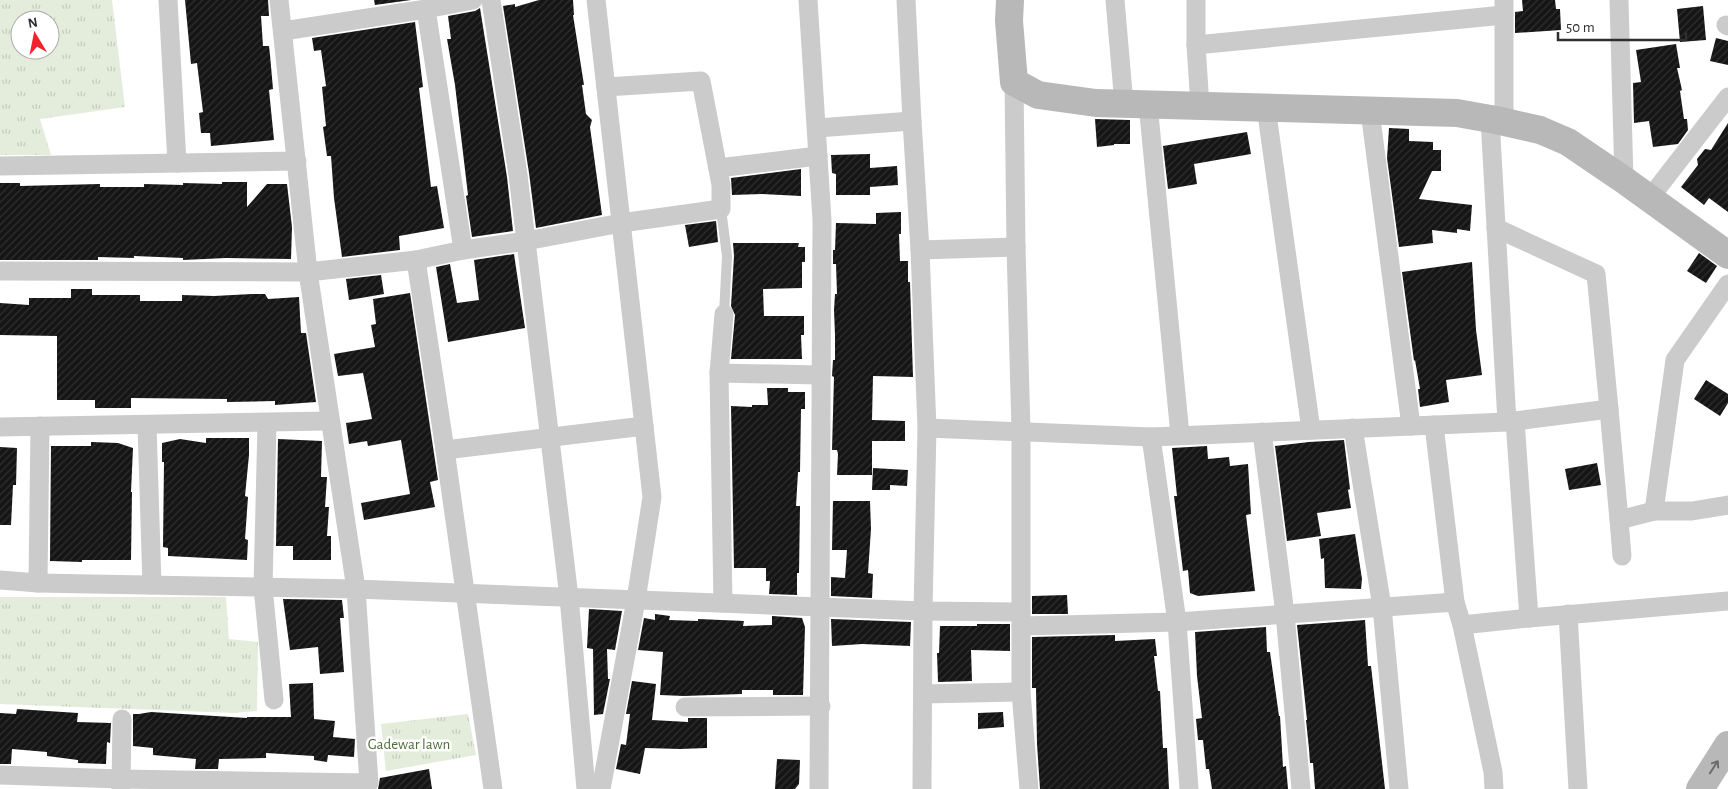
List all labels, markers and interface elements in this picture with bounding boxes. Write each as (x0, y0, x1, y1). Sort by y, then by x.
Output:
north arrow (10, 10, 60, 60)
scale bar (1558, 10, 1686, 42)
text: N (27, 15, 39, 31)
text: 50 m (1566, 20, 1595, 35)
park label: Gadewar lawn (368, 737, 450, 752)
one-way arrow (1709, 761, 1719, 775)

